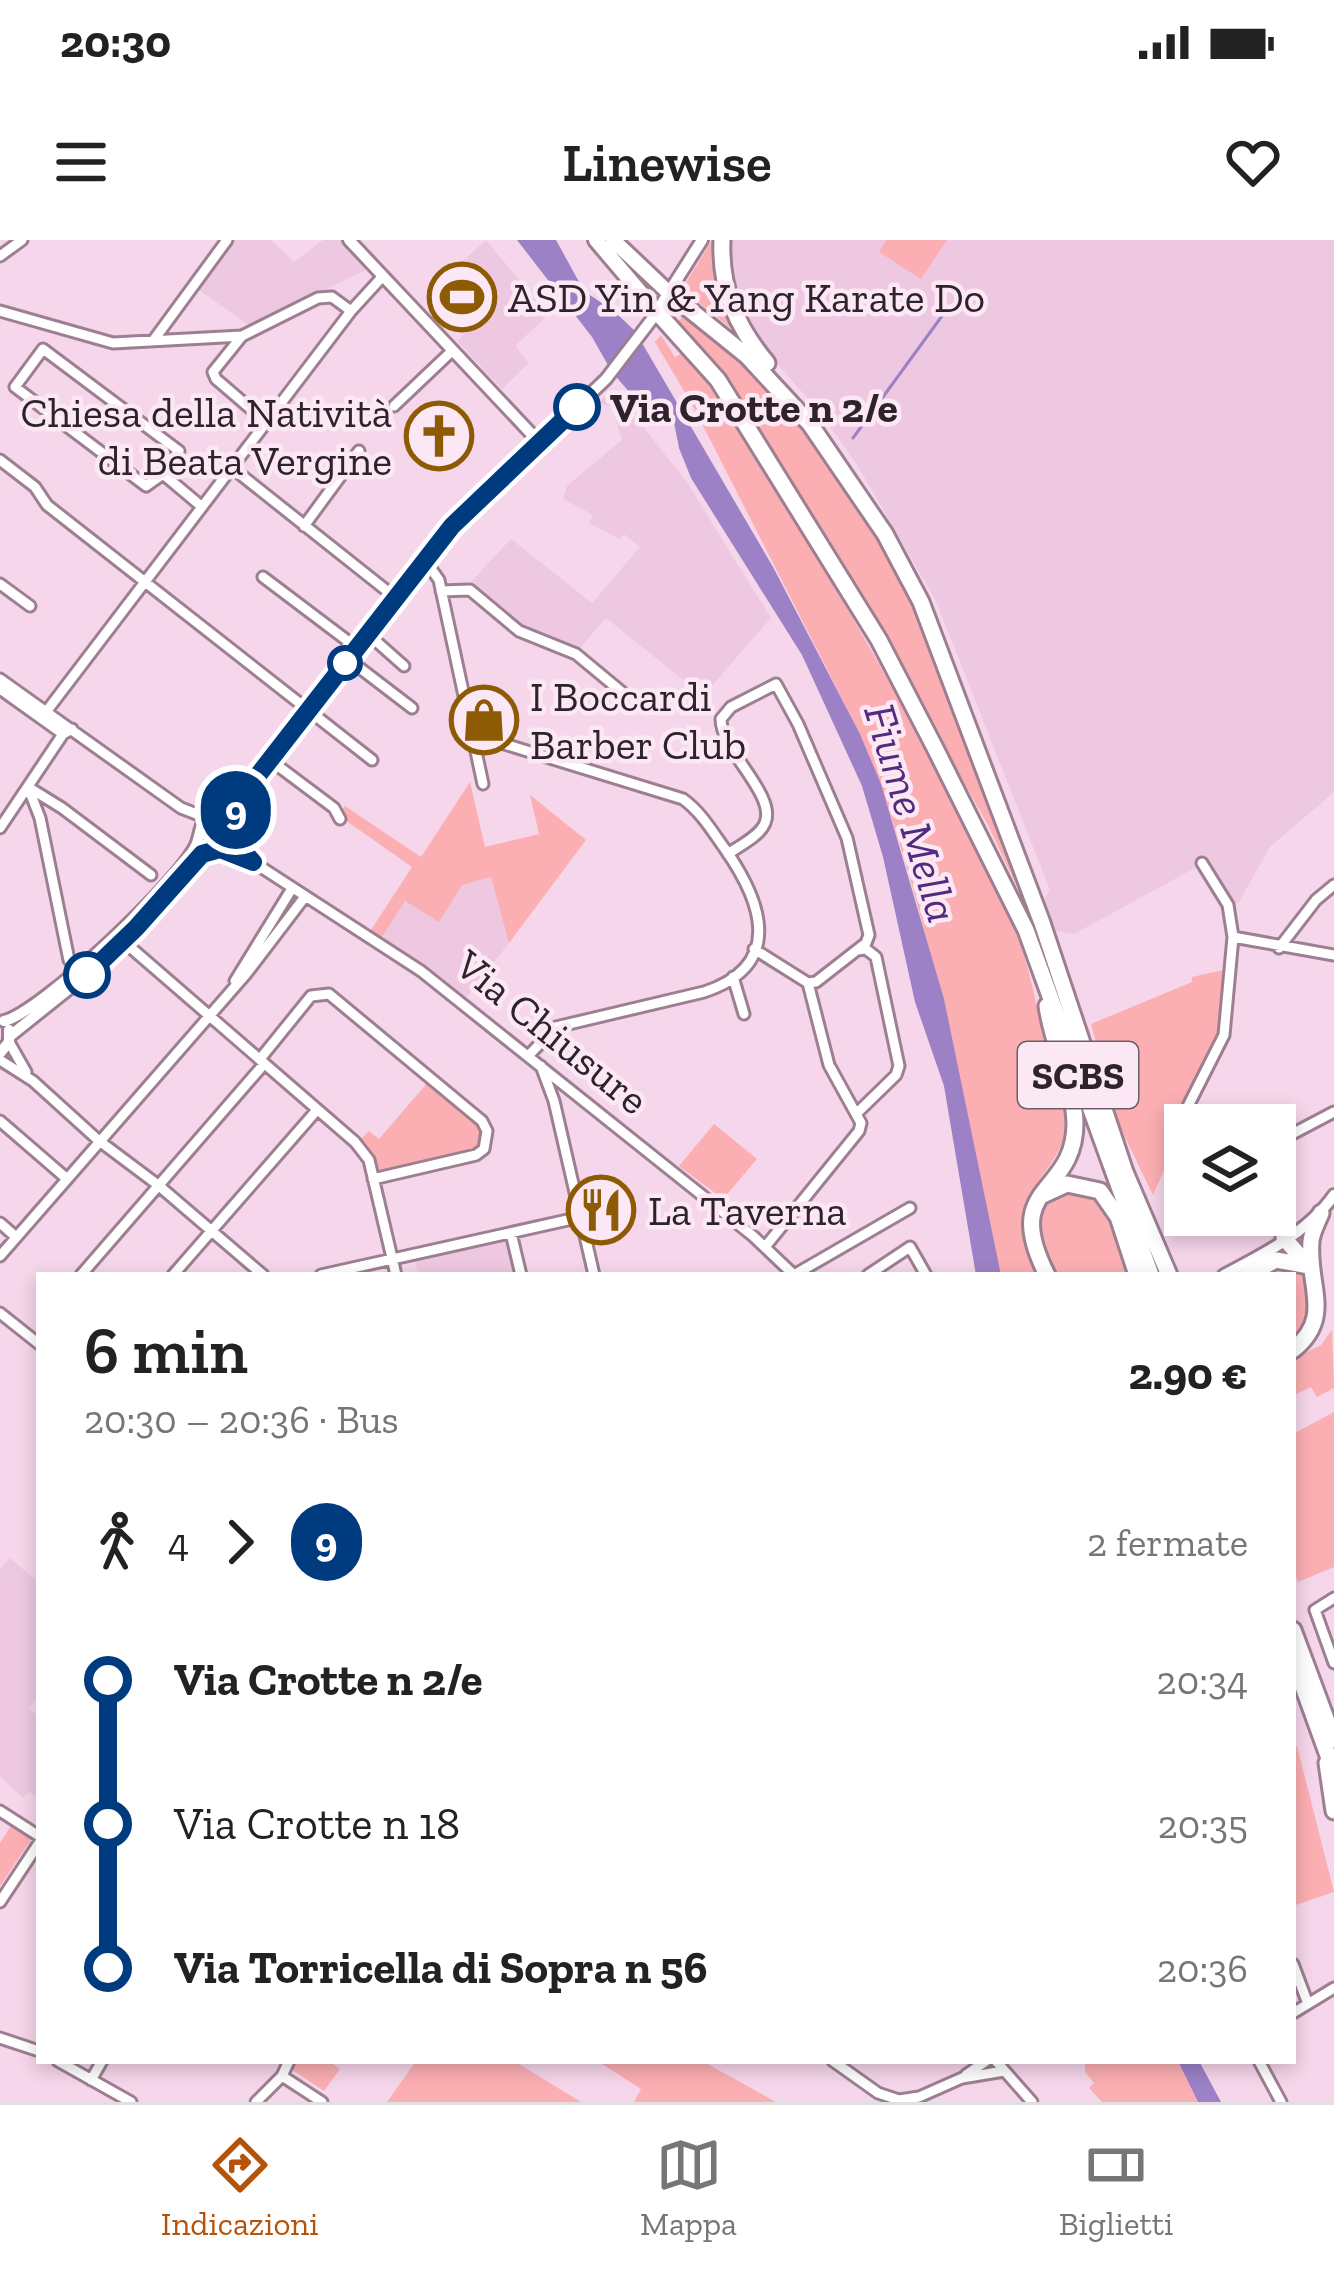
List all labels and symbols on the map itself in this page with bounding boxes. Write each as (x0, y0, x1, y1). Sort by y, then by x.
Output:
sports icon: ASD Yin & Yang Karate Do (427, 262, 497, 332)
place label: ASD Yin & Yang Karate Do (508, 272, 985, 323)
place label: Via Crotte n 2/e (610, 382, 898, 433)
marker: Via Crotte n 2/e (555, 385, 599, 429)
place label: Chiesa della Natività di Beata Vergine (21, 387, 392, 486)
church icon: Chiesa della Natività di Beata Vergine (404, 401, 474, 471)
unlabelled marker (329, 647, 361, 679)
place label: I Boccardi Barber Club (530, 671, 746, 770)
shop icon: I Boccardi Barber Club (449, 685, 519, 755)
water label: Fiume Mella (852, 697, 970, 929)
line badge: 9 (197, 771, 275, 849)
street label: Via Chiusure (445, 938, 659, 1125)
unlabelled marker (65, 953, 109, 997)
road number: SCBS (1018, 1042, 1138, 1108)
restaurant icon: La Taverna (566, 1175, 636, 1245)
place label: La Taverna (648, 1185, 847, 1236)

